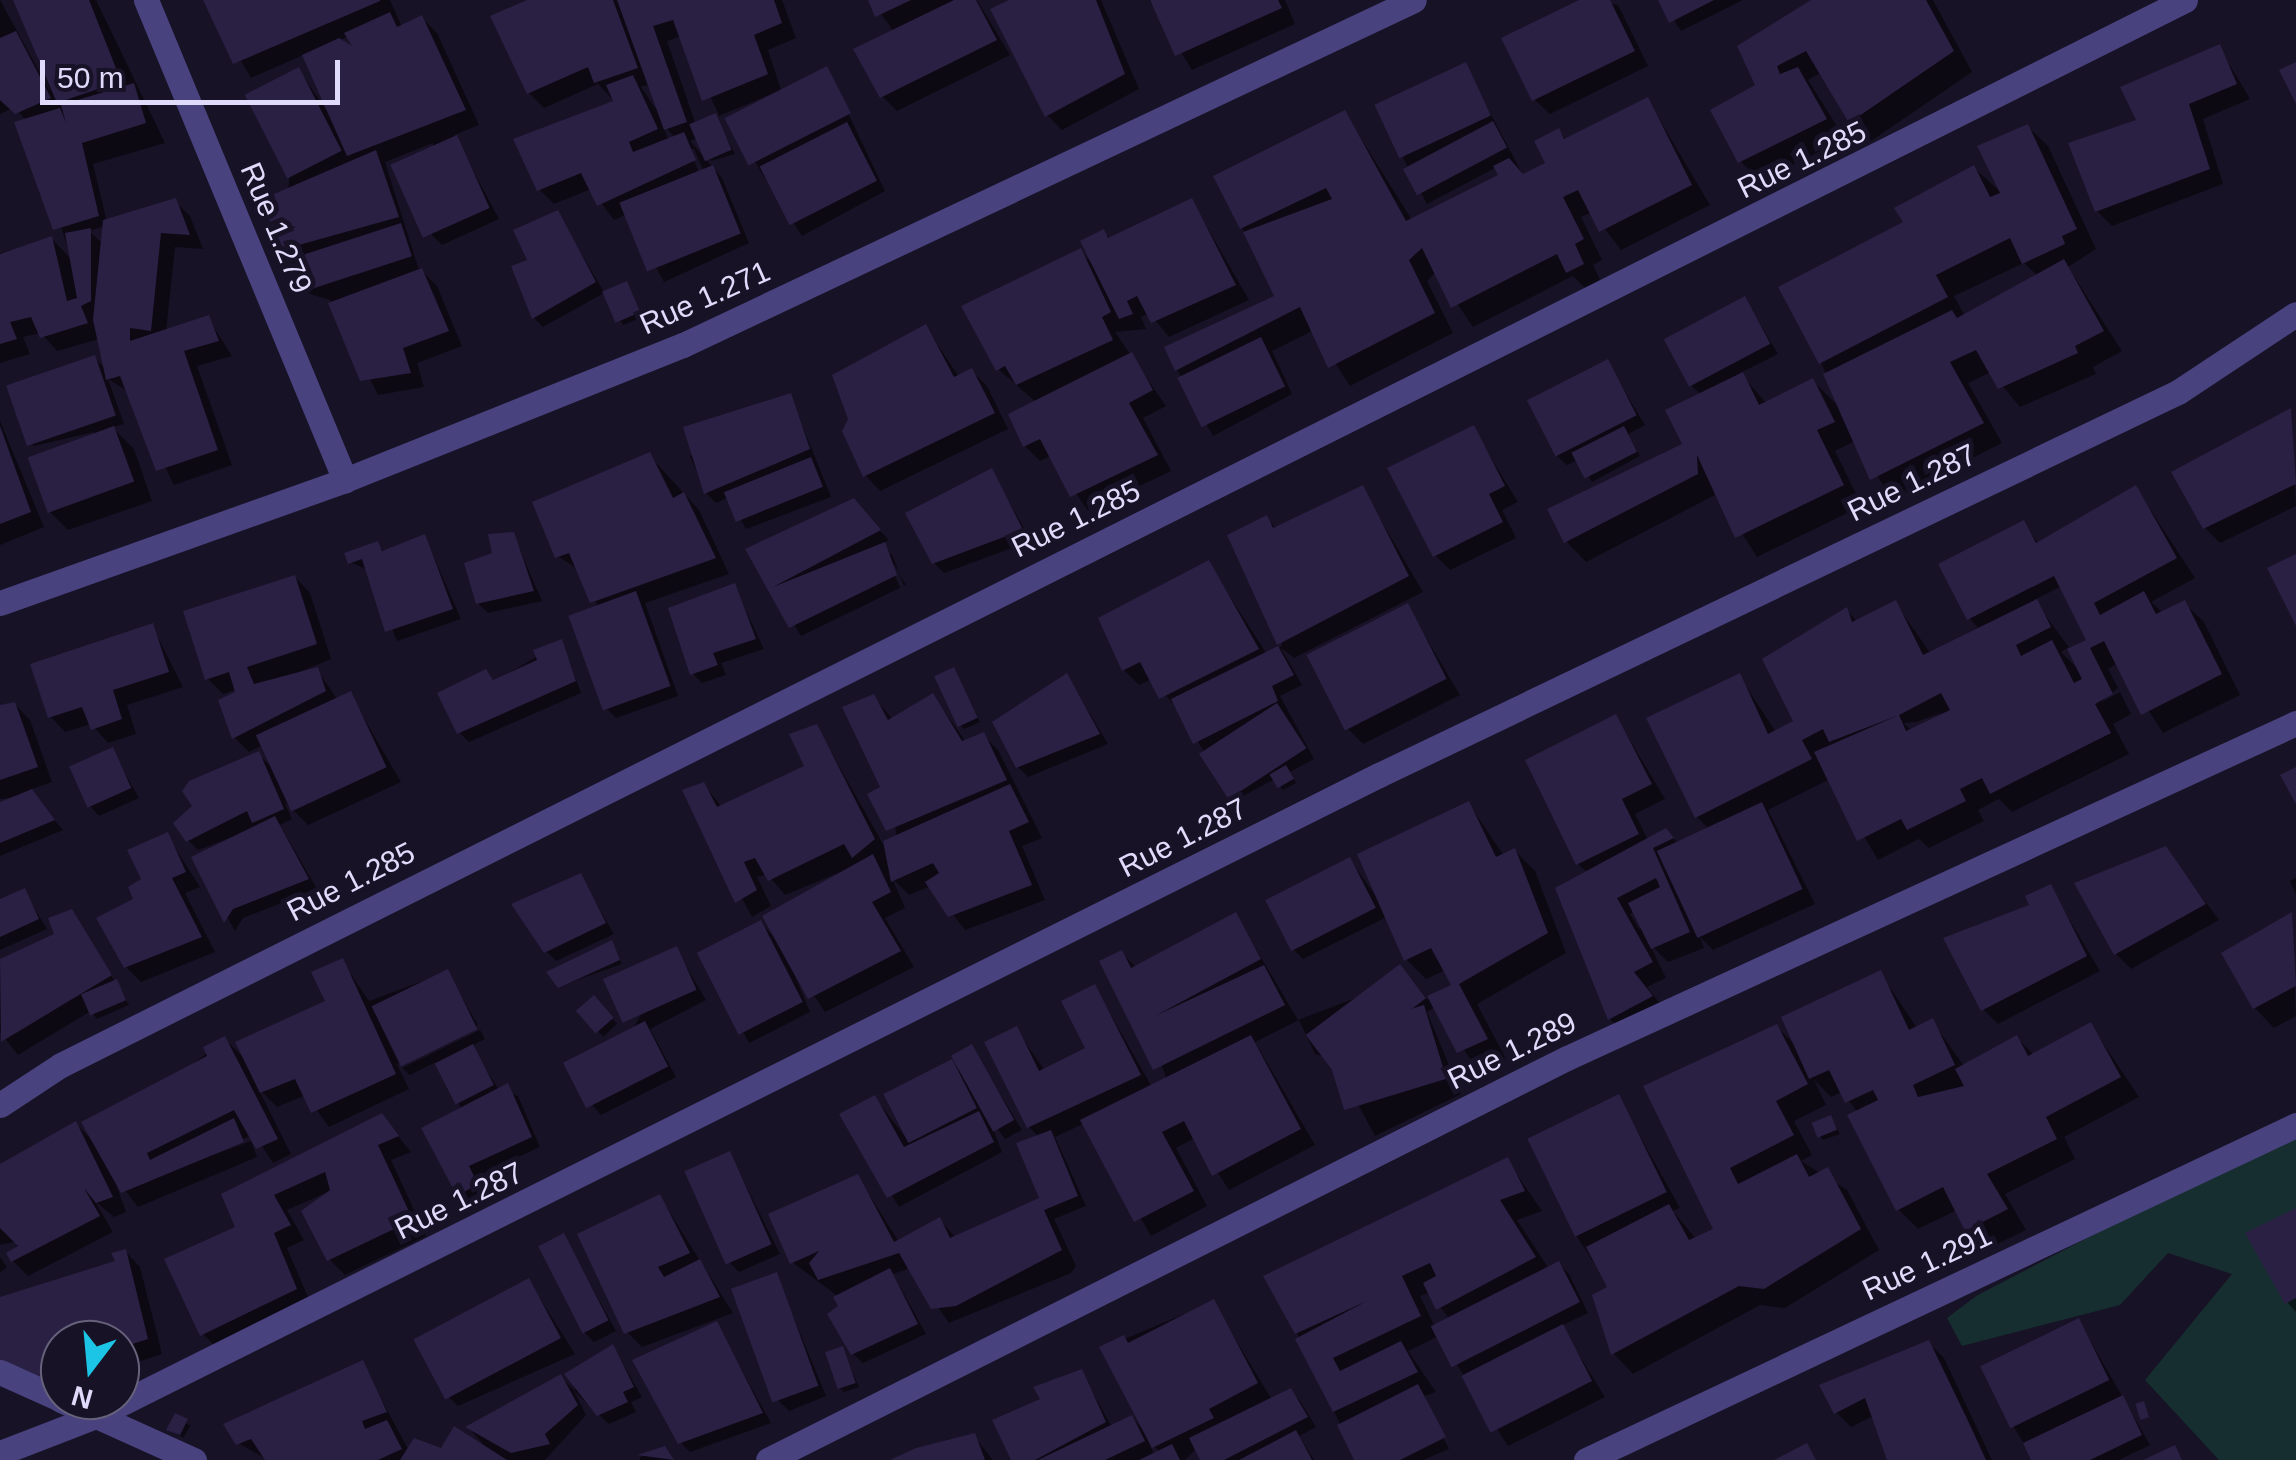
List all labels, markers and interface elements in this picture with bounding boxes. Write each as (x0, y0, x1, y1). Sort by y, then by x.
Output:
scale bar (45, 40, 345, 102)
text: 50 m (57, 61, 124, 94)
street label: Rue 1.285 (1732, 113, 1872, 207)
street label: Rue 1.279 (232, 157, 320, 299)
street label: Rue 1.271 (634, 253, 776, 343)
street label: Rue 1.287 (1842, 436, 1982, 530)
street label: Rue 1.285 (1006, 472, 1146, 566)
street label: Rue 1.287 (1113, 791, 1253, 885)
street label: Rue 1.285 (281, 835, 421, 929)
street label: Rue 1.289 (1442, 1004, 1582, 1098)
street label: Rue 1.287 (389, 1154, 529, 1248)
street label: Rue 1.291 (1857, 1217, 1997, 1309)
north arrow (40, 1320, 140, 1420)
text: N (68, 1380, 96, 1415)

